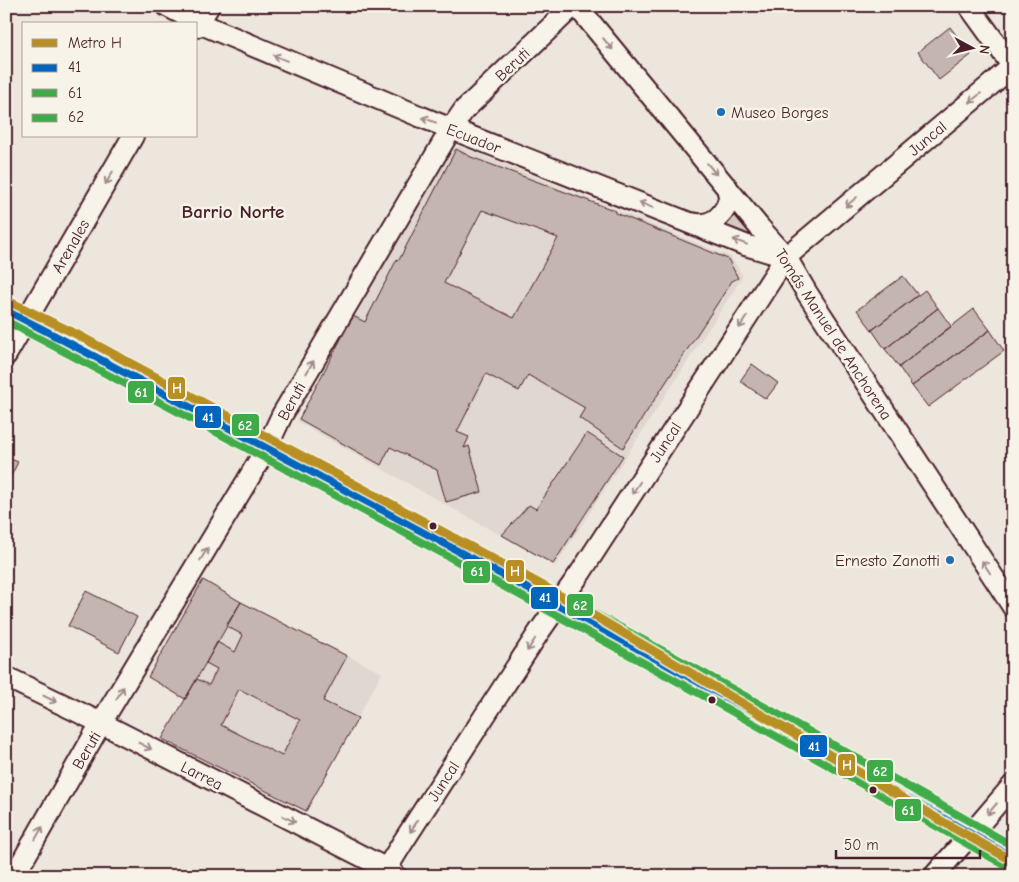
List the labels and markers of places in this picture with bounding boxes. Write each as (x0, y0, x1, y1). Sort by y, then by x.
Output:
place label: Museo Borges (731, 104, 829, 122)
marker: Museo Borges (715, 106, 727, 118)
unlabelled marker (428, 521, 438, 531)
place label: Ernesto Zanotti (835, 552, 940, 570)
marker: Ernesto Zanotti (944, 554, 956, 566)
unlabelled marker (707, 695, 717, 705)
unlabelled marker (868, 785, 878, 795)

